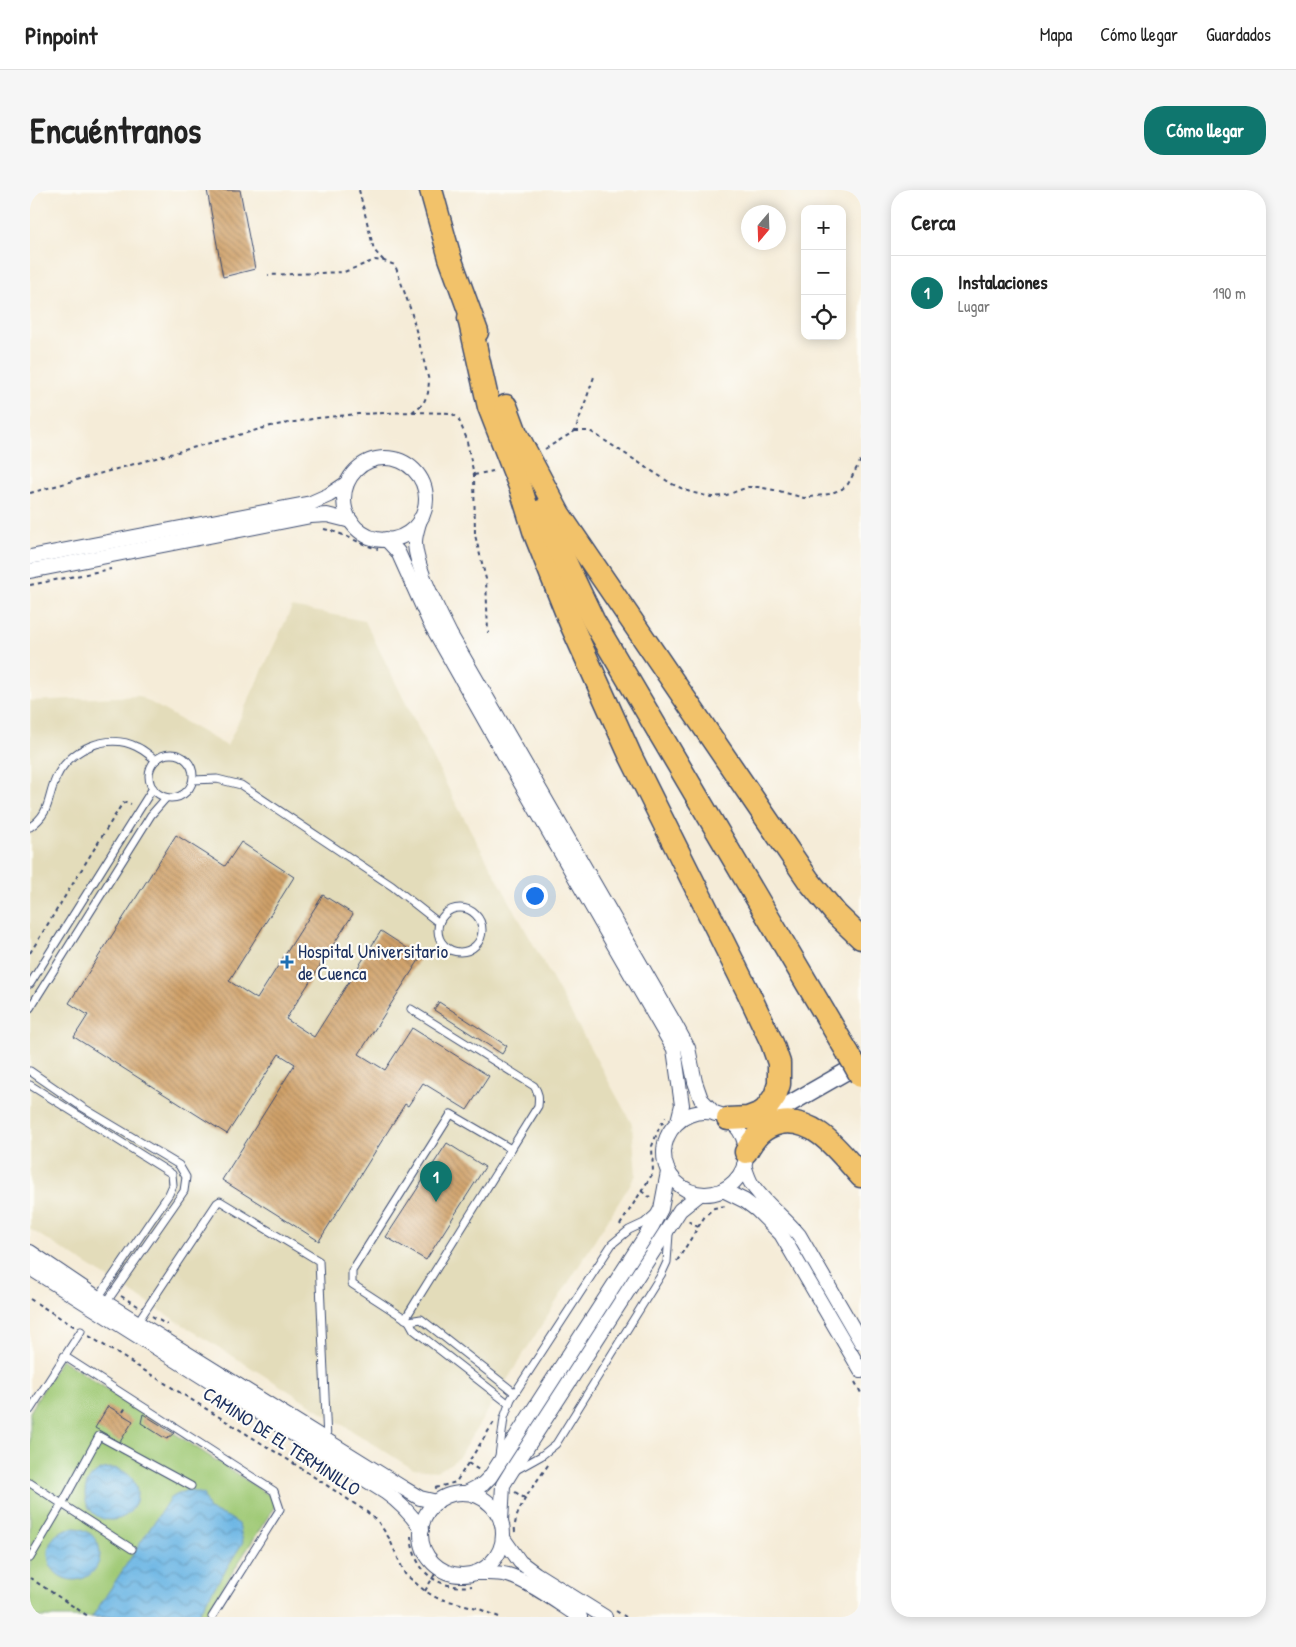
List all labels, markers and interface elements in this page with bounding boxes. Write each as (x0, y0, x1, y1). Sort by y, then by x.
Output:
text: Pinpoint (25, 19, 97, 51)
text: Mapa (1040, 22, 1072, 47)
text: Cómo llegar (1100, 22, 1178, 47)
text: Guardados (1206, 22, 1271, 47)
button: Cómo llegar (1144, 106, 1266, 155)
text: Encuéntranos (30, 107, 201, 154)
north arrow (741, 205, 786, 250)
map controls (801, 205, 846, 340)
button: + (801, 205, 846, 250)
text: Cerca (911, 208, 955, 237)
button: − (801, 250, 846, 295)
text: Instalaciones (958, 269, 1048, 295)
text: 1 (924, 282, 930, 304)
text: 190 m (1213, 282, 1246, 304)
button: locate (801, 295, 846, 340)
text: Lugar (958, 295, 990, 317)
your location (522, 883, 548, 909)
place label: Hospital Universitario de Cuenca (298, 938, 449, 986)
marker: Hospital Universitario de Cuenca (280, 955, 294, 969)
pin: 1 (420, 1161, 452, 1202)
street label: CAMINO DE EL TERMINILLO (198, 1380, 366, 1502)

